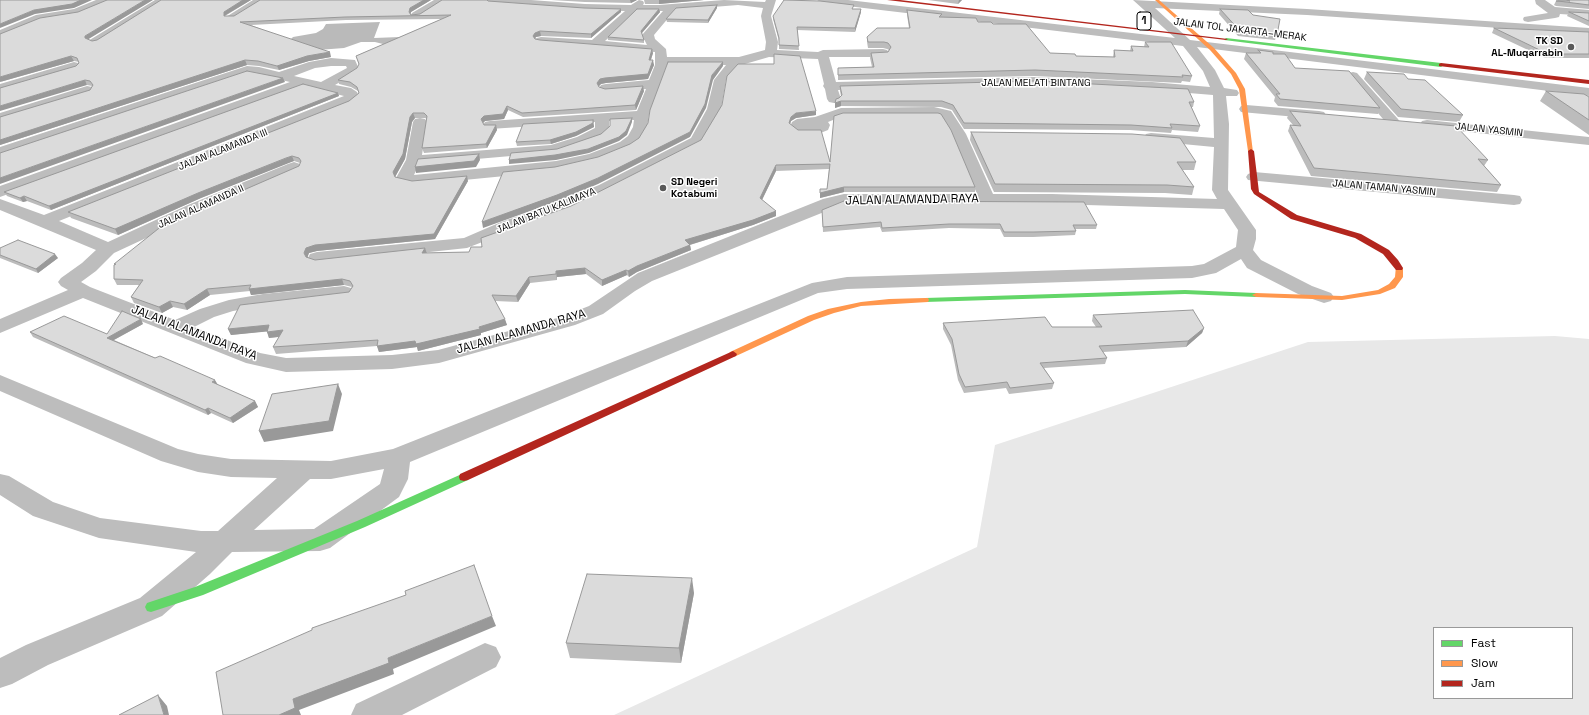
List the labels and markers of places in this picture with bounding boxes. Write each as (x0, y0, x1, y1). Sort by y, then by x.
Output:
place label: TK SD AL-Muqarrabin (1491, 35, 1563, 58)
marker: TK SD AL-Muqarrabin (1566, 42, 1576, 52)
place label: SD Negeri Kotabumi (671, 176, 717, 200)
marker: SD Negeri Kotabumi (658, 183, 668, 193)

